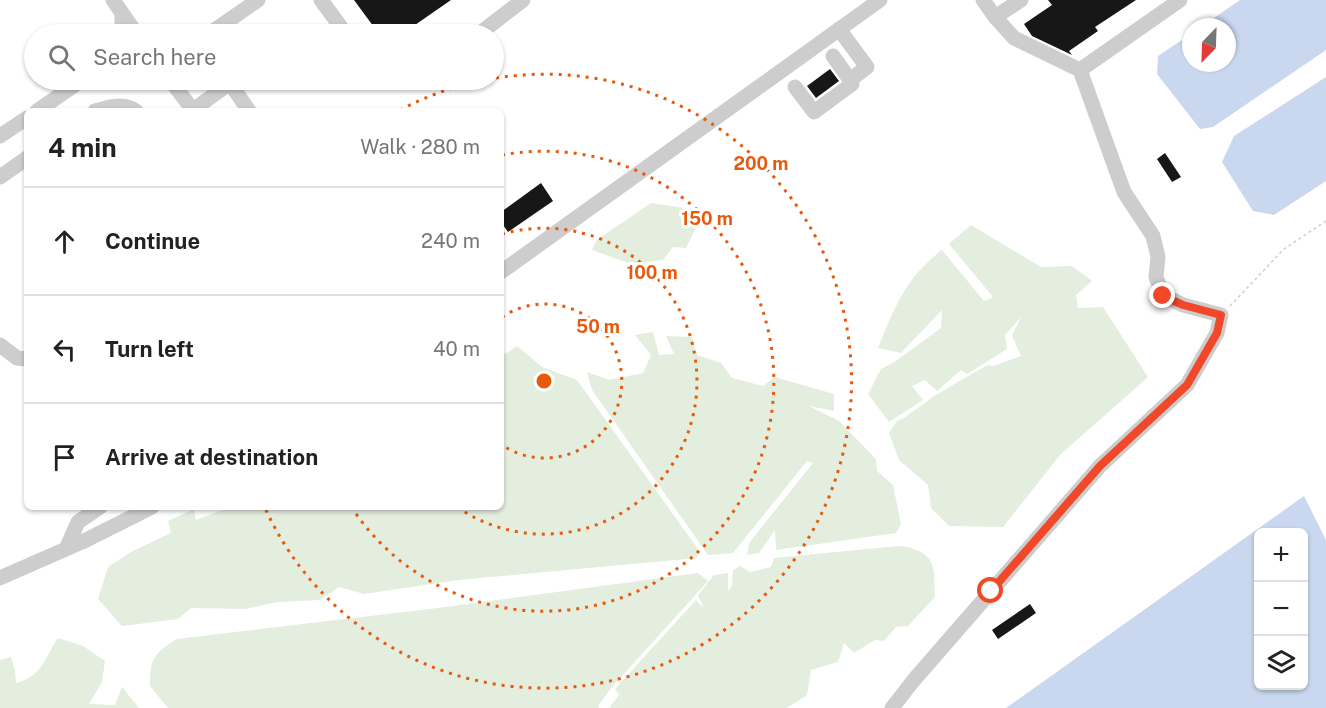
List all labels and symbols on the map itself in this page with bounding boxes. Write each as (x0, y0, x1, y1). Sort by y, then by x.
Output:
north arrow (1182, 18, 1236, 72)
text: 200 m (734, 153, 788, 174)
text: 150 m (681, 208, 733, 229)
text: 100 m (626, 262, 678, 283)
route end (1149, 282, 1175, 308)
text: 50 m (576, 316, 620, 337)
centre of rings (534, 371, 554, 391)
route start (977, 577, 1003, 603)

